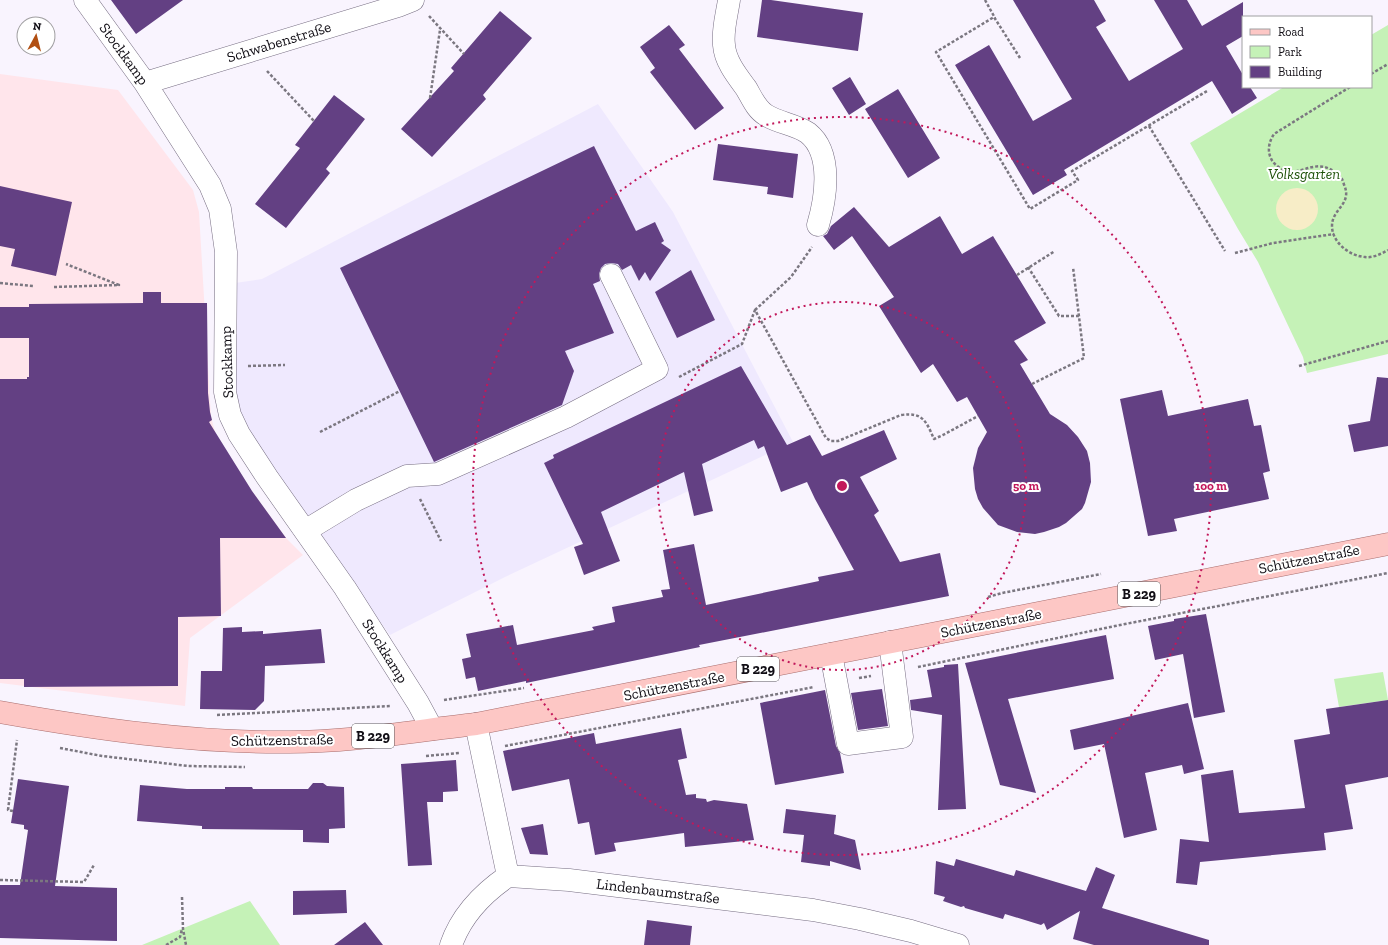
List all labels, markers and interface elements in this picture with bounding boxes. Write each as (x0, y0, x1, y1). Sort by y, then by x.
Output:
north arrow (16, 16, 56, 56)
legend (1242, 16, 1372, 88)
street label: Schwabenstraße (225, 18, 333, 66)
street label: Stockkamp (95, 19, 153, 89)
text: N (32, 20, 43, 34)
text: Road (1278, 25, 1304, 39)
text: Park (1278, 45, 1303, 59)
text: Building (1278, 65, 1322, 79)
park label: Volksgarten (1268, 165, 1340, 183)
street label: Stockkamp (217, 326, 237, 398)
centre of rings (835, 479, 849, 493)
text: 50 m (1013, 479, 1039, 493)
text: 100 m (1195, 479, 1227, 493)
street label: Schützenstraße (1257, 540, 1361, 578)
road number: B 229 (1118, 582, 1160, 606)
street label: Schützenstraße (939, 604, 1043, 642)
street label: Stockkamp (358, 616, 412, 686)
road number: B 229 (737, 657, 779, 681)
street label: Schützenstraße (622, 667, 726, 705)
road number: B 229 (352, 724, 394, 748)
street label: Schützenstraße (231, 730, 333, 750)
street label: Lindenbaumstraße (595, 875, 721, 907)

